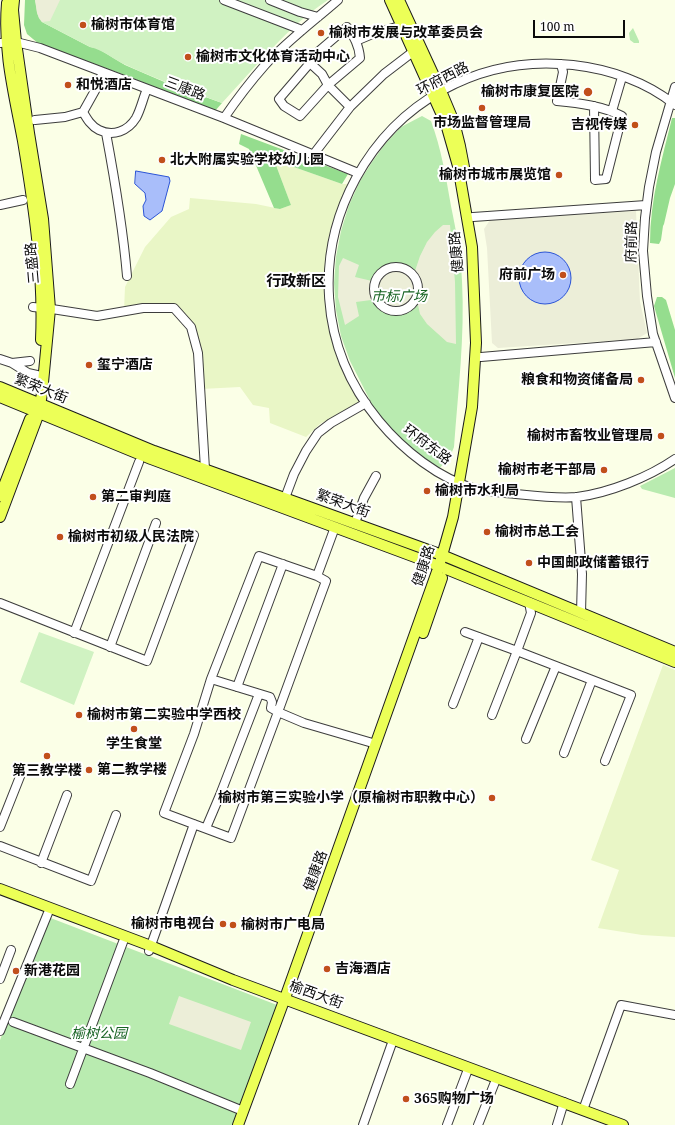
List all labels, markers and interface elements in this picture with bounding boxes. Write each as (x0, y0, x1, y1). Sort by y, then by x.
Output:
scale bar (535, 12, 627, 38)
place label: 榆树市体育馆 (91, 17, 175, 33)
text: 100 m (540, 18, 575, 35)
marker: 榆树市体育馆 (78, 20, 88, 30)
place label: 榆树市发展与改革委员会 (329, 25, 483, 41)
marker: 榆树市发展与改革委员会 (316, 28, 326, 38)
place label: 榆树市文化体育活动中心 (196, 49, 350, 65)
marker: 榆树市文化体育活动中心 (183, 52, 193, 62)
street label: 环府西路 (414, 59, 472, 99)
street label: 三康路 (162, 74, 208, 104)
place label: 和悦酒店 (76, 77, 132, 93)
marker: 和悦酒店 (63, 80, 73, 90)
place label: 榆树市康复医院 (481, 84, 579, 100)
marker: 榆树市康复医院 (582, 86, 594, 98)
marker: 市场监督管理局 (477, 103, 487, 113)
place label: 市场监督管理局 (433, 115, 531, 131)
place label: 吉视传媒 (571, 117, 627, 133)
marker: 吉视传媒 (630, 120, 640, 130)
place label: 北大附属实验学校幼儿园 (170, 152, 324, 168)
marker: 北大附属实验学校幼儿园 (157, 155, 167, 165)
place label: 榆树市城市展览馆 (439, 167, 551, 183)
marker: 榆树市城市展览馆 (554, 170, 564, 180)
street label: 府前路 (623, 221, 641, 263)
street label: 健康路 (447, 230, 467, 274)
street label: 三盛路 (23, 241, 43, 285)
place label: 府前广场 (499, 267, 555, 283)
marker: 府前广场 (558, 270, 568, 280)
district label: 行政新区 (266, 273, 326, 291)
park label: 市标广场 (371, 289, 427, 305)
place label: 玺宁酒店 (97, 357, 153, 373)
marker: 玺宁酒店 (84, 360, 94, 370)
street label: 繁荣大街 (12, 371, 70, 407)
place label: 粮食和物资储备局 (521, 372, 633, 388)
marker: 粮食和物资储备局 (636, 375, 646, 385)
street label: 环府东路 (400, 421, 454, 469)
place label: 榆树市畜牧业管理局 (527, 428, 653, 444)
marker: 榆树市畜牧业管理局 (656, 431, 666, 441)
place label: 榆树市老干部局 (498, 462, 596, 478)
marker: 榆树市老干部局 (599, 465, 609, 475)
place label: 榆树市水利局 (435, 483, 519, 499)
marker: 榆树市水利局 (422, 486, 432, 496)
street label: 繁荣大街 (314, 487, 372, 521)
place label: 第二审判庭 (101, 489, 171, 505)
marker: 第二审判庭 (88, 492, 98, 502)
place label: 榆树市总工会 (495, 524, 579, 540)
marker: 榆树市总工会 (482, 527, 492, 537)
place label: 榆树市初级人民法院 (68, 529, 194, 545)
marker: 榆树市初级人民法院 (55, 532, 65, 542)
street label: 健康路 (410, 543, 438, 589)
place label: 中国邮政储蓄银行 (537, 555, 649, 571)
marker: 中国邮政储蓄银行 (524, 558, 534, 568)
place label: 榆树市第二实验中学西校 (87, 707, 241, 723)
marker: 榆树市第二实验中学西校 (74, 710, 84, 720)
marker: 学生食堂 (129, 724, 139, 734)
place label: 学生食堂 (106, 736, 162, 752)
marker: 第三教学楼 (42, 751, 52, 761)
place label: 第二教学楼 (97, 762, 167, 778)
place label: 第三教学楼 (12, 763, 82, 779)
marker: 第二教学楼 (84, 765, 94, 775)
place label: 榆树市第三实验小学（原榆树市职教中心） (218, 790, 484, 806)
marker: 榆树市第三实验小学（原榆树市职教中心） (487, 793, 497, 803)
street label: 健康路 (301, 848, 331, 894)
place label: 榆树市电视台 (131, 916, 215, 932)
place label: 榆树市广电局 (241, 917, 325, 933)
marker: 榆树市电视台 (218, 919, 228, 929)
marker: 榆树市广电局 (228, 920, 238, 930)
place label: 吉海酒店 (335, 961, 391, 977)
place label: 新港花园 (24, 963, 80, 979)
marker: 吉海酒店 (322, 964, 332, 974)
marker: 新港花园 (11, 966, 21, 976)
street label: 榆西大街 (287, 978, 345, 1012)
park label: 榆树公园 (71, 1026, 127, 1042)
place label: 365购物广场 (414, 1091, 494, 1107)
marker: 365购物广场 (401, 1094, 411, 1104)

